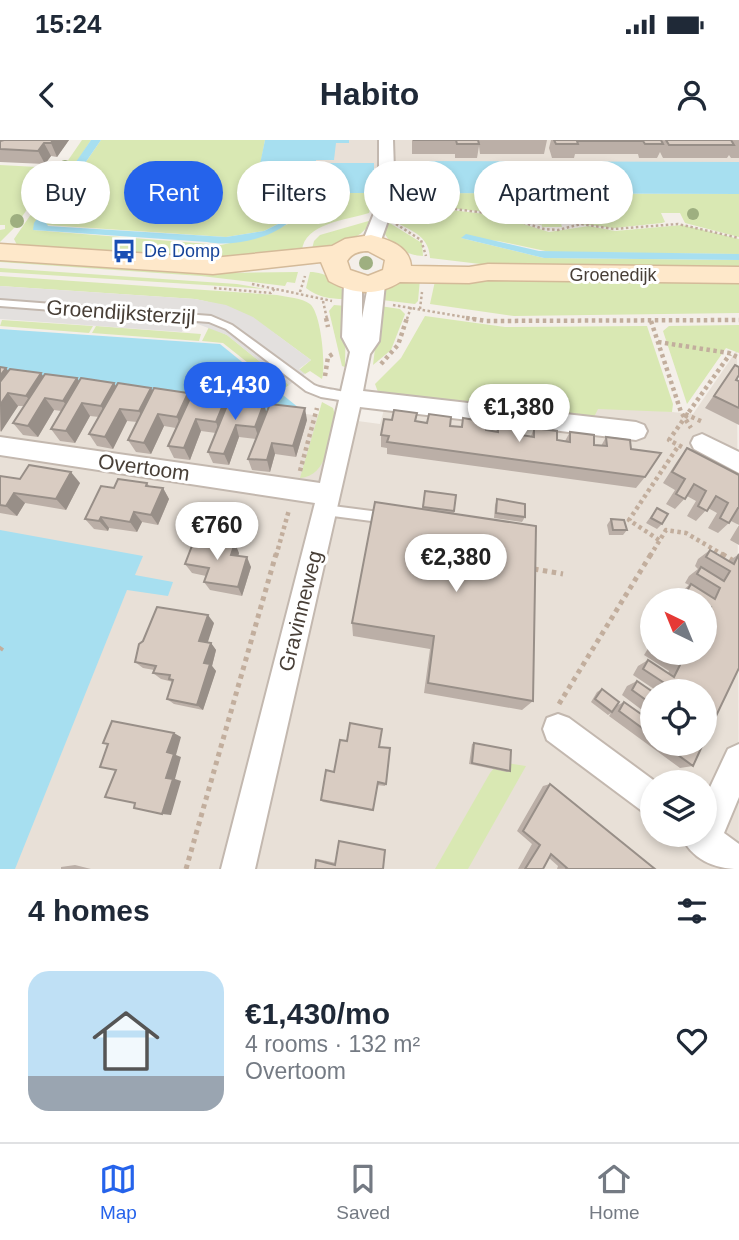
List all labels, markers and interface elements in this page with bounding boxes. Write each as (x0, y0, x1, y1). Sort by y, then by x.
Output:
text: 15:24 (35, 9, 102, 39)
icon: back (28, 76, 66, 114)
text: Habito (320, 76, 419, 112)
icon: person (673, 76, 711, 114)
chip: Buy (21, 161, 110, 224)
chip: Rent (124, 161, 223, 224)
chip: Filters (237, 161, 350, 224)
chip: New (364, 161, 460, 224)
chip: Apartment (474, 161, 633, 224)
bus stop icon: De Domp (110, 237, 138, 265)
place label: De Domp (144, 241, 220, 261)
street label: Groenedijk (569, 265, 658, 285)
street label: Groendijksterzijl (46, 295, 196, 329)
pin: €1,430 (178, 362, 292, 422)
text: €1,430 (200, 372, 270, 398)
pin: €1,380 (462, 384, 576, 444)
text: €1,380 (484, 394, 554, 420)
street label: Overtoom (97, 449, 191, 485)
pin: €760 (176, 502, 258, 562)
text: €760 (191, 512, 243, 538)
pin: €2,380 (399, 534, 513, 594)
text: €2,380 (421, 544, 491, 570)
street label: Gravinneweg (274, 548, 326, 674)
north arrow (640, 588, 718, 665)
map controls (640, 588, 717, 847)
button: locate (640, 679, 717, 756)
button: layers (640, 770, 717, 847)
icon: filters (673, 892, 711, 930)
text: 4 homes (28, 894, 150, 927)
text: €1,430/mo (245, 997, 390, 1030)
icon: home (84, 999, 168, 1083)
icon: heart (673, 1022, 711, 1060)
text: 4 rooms · 132 m² (245, 1031, 420, 1057)
text: Overtoom (245, 1058, 346, 1084)
tab: Map (99, 1160, 137, 1224)
tab: Saved (336, 1160, 390, 1224)
tab: Home (589, 1160, 640, 1224)

